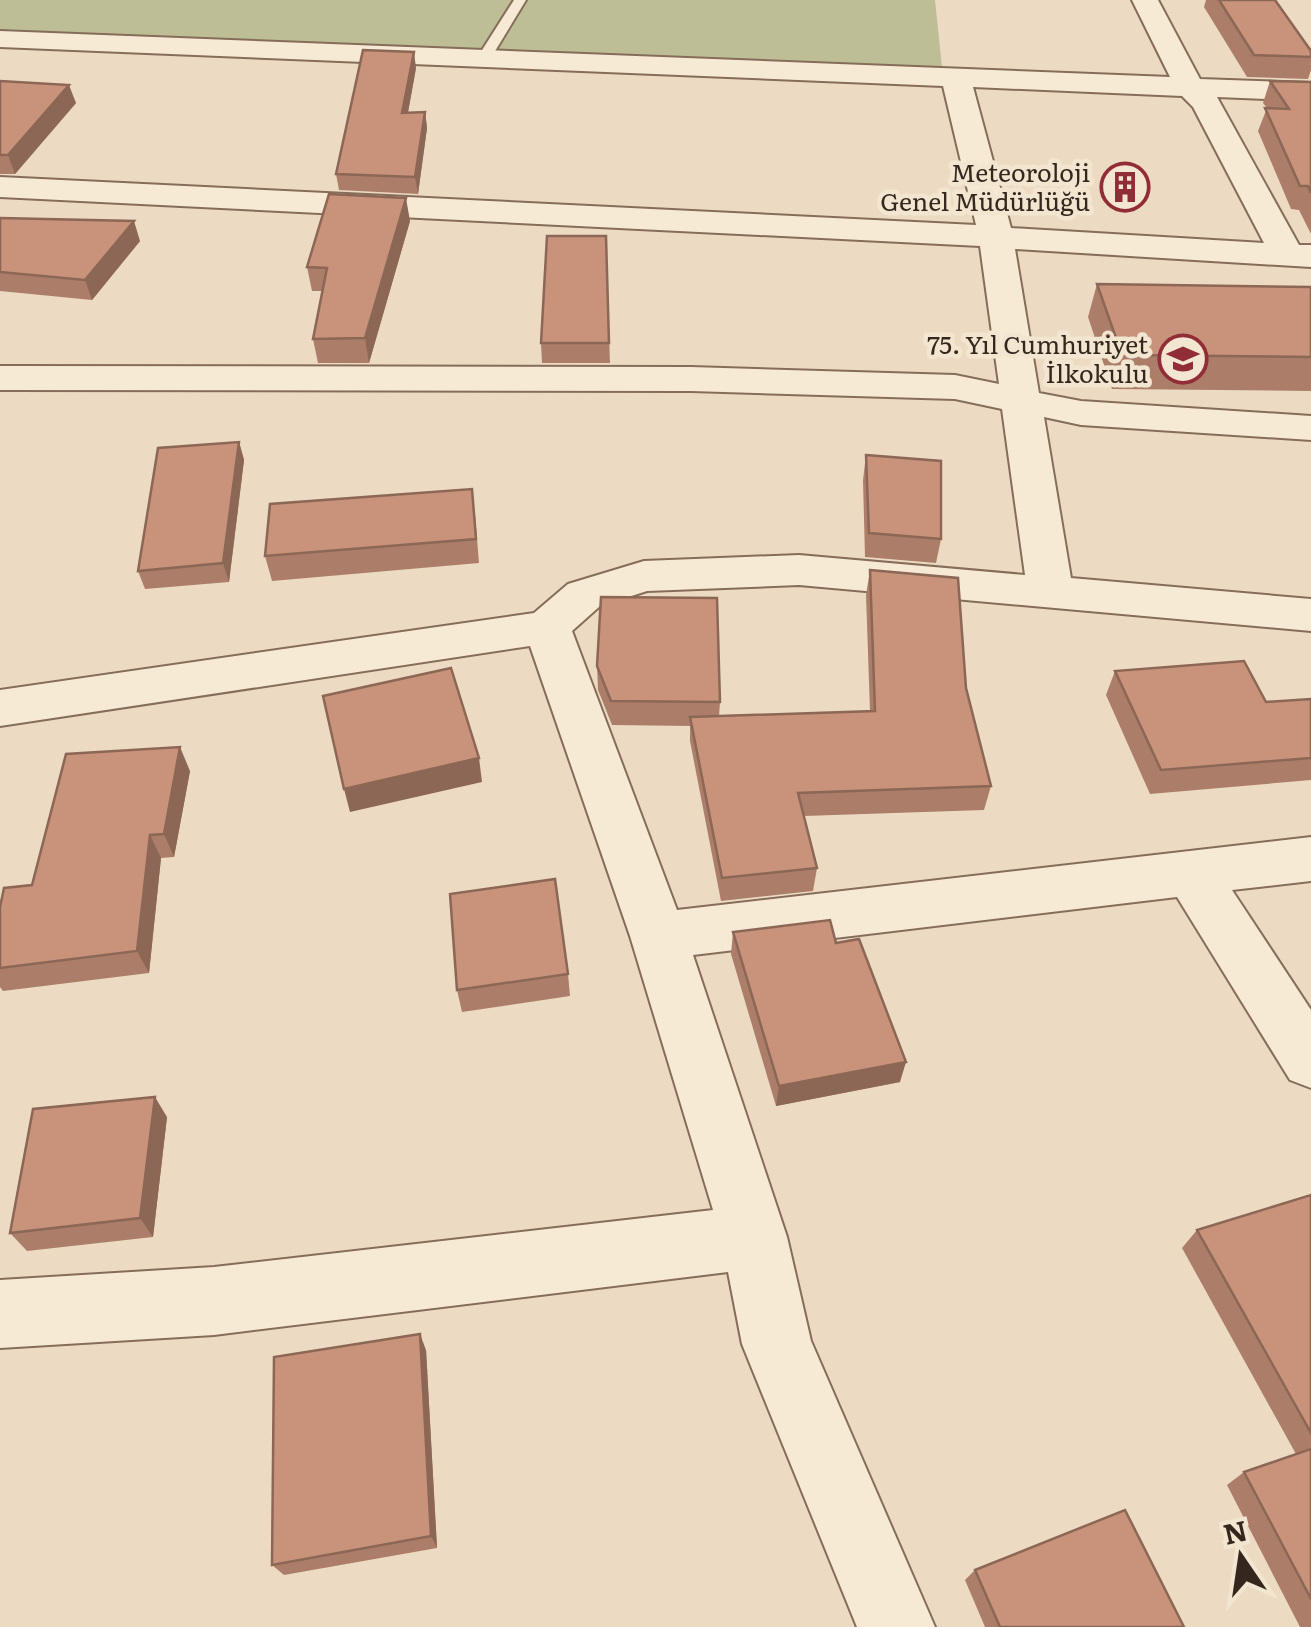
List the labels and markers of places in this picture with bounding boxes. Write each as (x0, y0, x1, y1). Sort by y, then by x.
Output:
place label: Meteoroloji Genel Müdürlüğü (880, 153, 1090, 219)
building icon: Meteoroloji Genel Müdürlüğü (1099, 161, 1151, 213)
place label: 75. Yıl Cumhuriyet İlkokulu (927, 325, 1148, 391)
school or university icon: 75. Yıl Cumhuriyet İlkokulu (1157, 333, 1209, 385)

